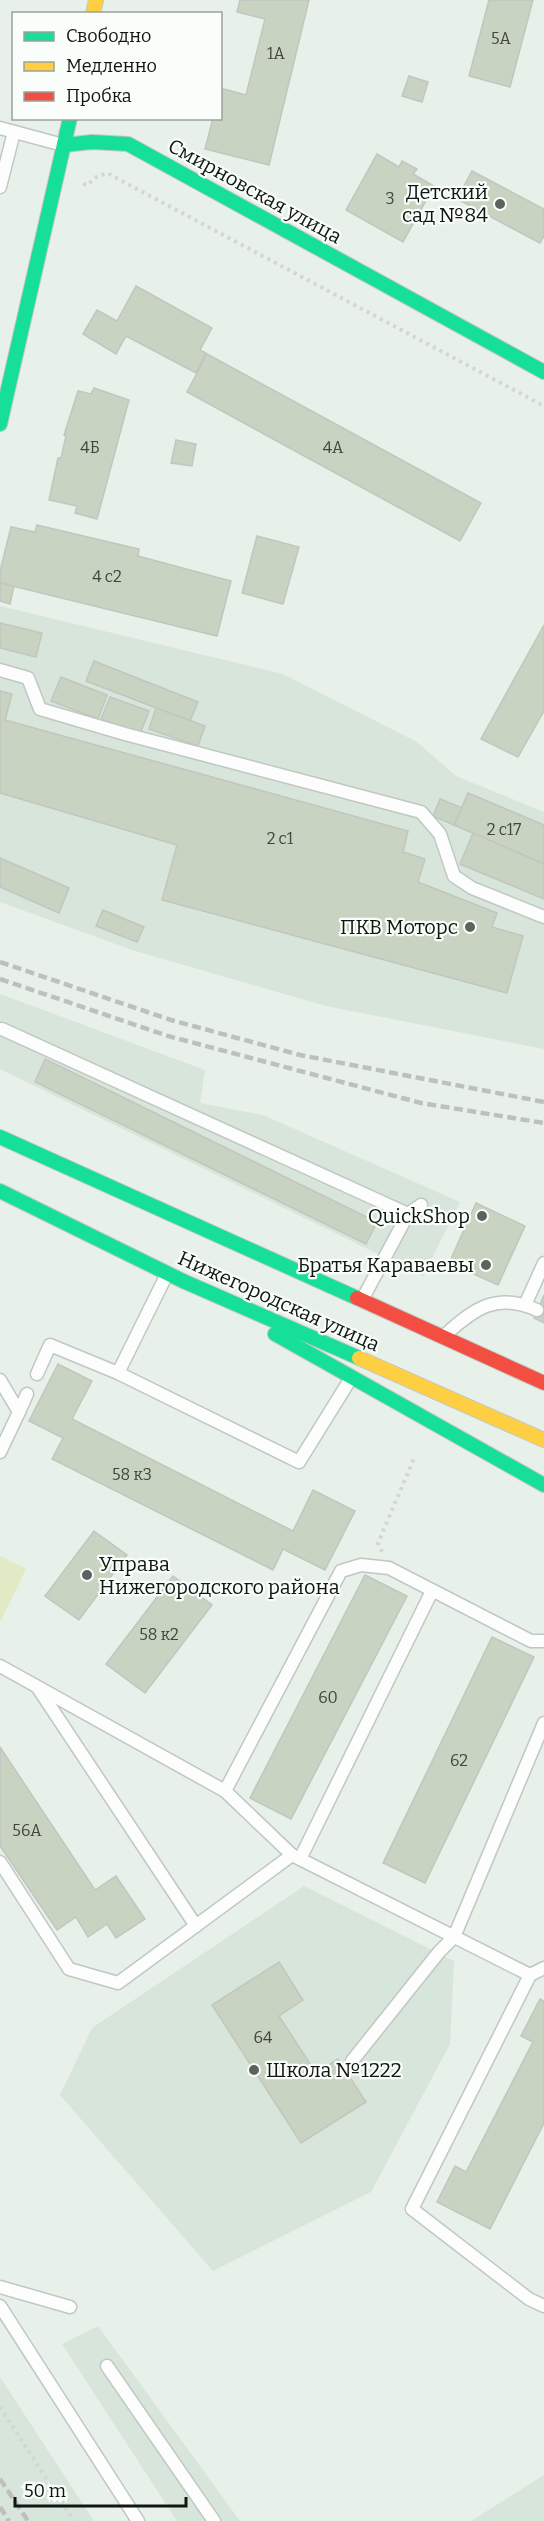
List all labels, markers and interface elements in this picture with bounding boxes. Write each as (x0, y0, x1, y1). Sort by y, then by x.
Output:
legend (12, 12, 222, 120)
text: Свободно (66, 25, 151, 47)
house number: 5А (491, 29, 512, 48)
house number: 1А (267, 44, 286, 63)
text: Медленно (66, 55, 157, 77)
text: Пробка (66, 85, 132, 107)
street label: Смирновская улица (164, 133, 346, 249)
place label: Детский сад №84 (402, 180, 488, 227)
house number: 3 (385, 189, 395, 208)
marker: Детский сад №84 (493, 197, 507, 211)
house number: 4Б (80, 438, 100, 457)
house number: 4А (323, 438, 344, 457)
house number: 4 с2 (92, 567, 122, 586)
house number: 2 с17 (487, 820, 521, 839)
house number: 2 с1 (267, 829, 294, 848)
place label: ПКВ Моторс (340, 915, 458, 939)
marker: ПКВ Моторс (463, 920, 477, 934)
place label: QuickShop (368, 1204, 470, 1228)
marker: QuickShop (475, 1209, 489, 1223)
street label: Нижегородская улица (175, 1246, 383, 1356)
place label: Братья Караваевы (297, 1253, 474, 1277)
marker: Братья Караваевы (479, 1258, 493, 1272)
house number: 58 к3 (112, 1465, 152, 1484)
place label: Управа Нижегородского района (99, 1552, 340, 1599)
marker: Управа Нижегородского района (80, 1568, 94, 1582)
house number: 58 к2 (139, 1625, 179, 1644)
house number: 60 (318, 1688, 338, 1707)
house number: 62 (450, 1751, 468, 1770)
house number: 56А (12, 1821, 42, 1840)
house number: 64 (254, 2028, 273, 2047)
place label: Школа №1222 (266, 2058, 402, 2082)
marker: Школа №1222 (247, 2063, 261, 2077)
scale bar (15, 2470, 186, 2508)
text: 50 m (24, 2480, 66, 2502)

